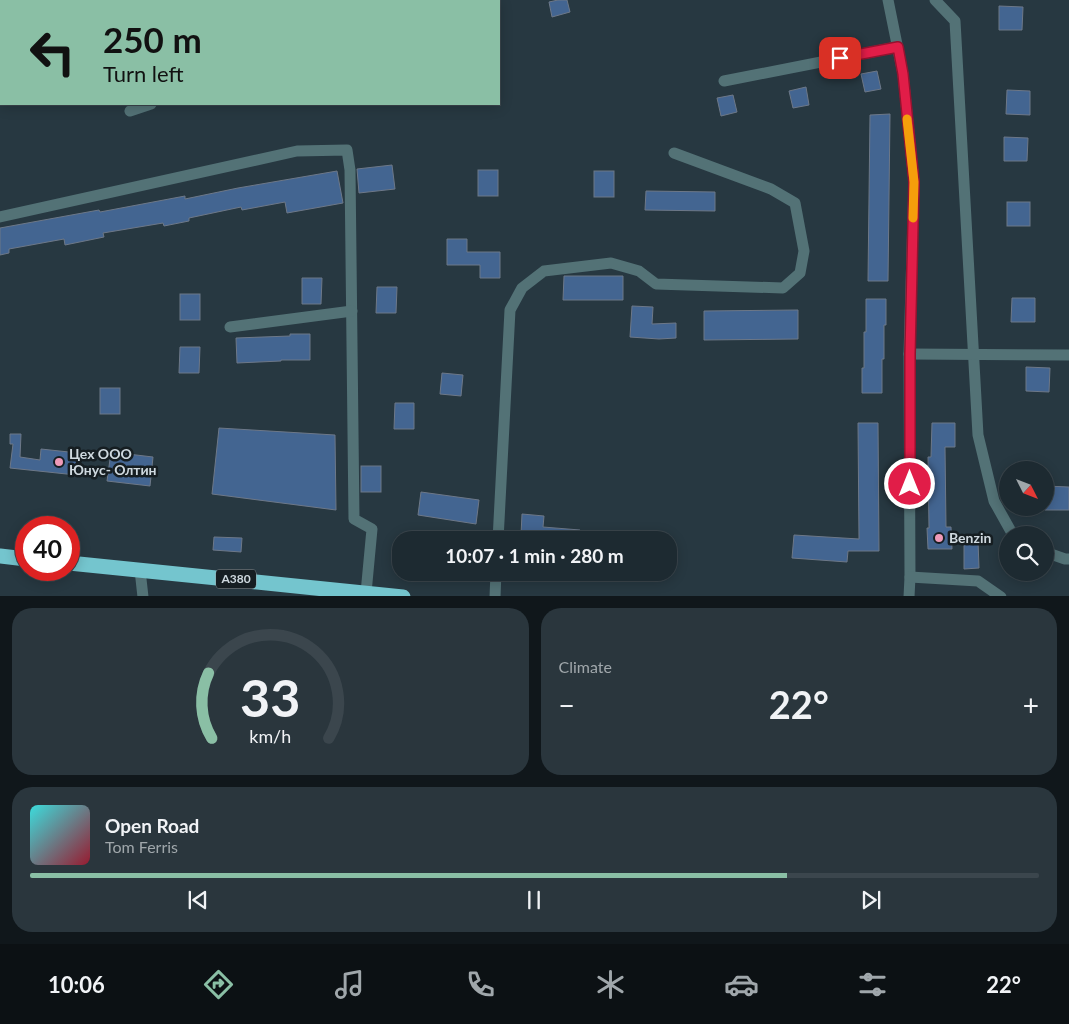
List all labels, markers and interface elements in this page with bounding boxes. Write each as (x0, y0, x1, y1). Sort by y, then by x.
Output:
text: 250 m (103, 18, 202, 60)
icon: left (20, 20, 85, 85)
pin (819, 37, 861, 79)
icon: arrive (826, 44, 854, 72)
text: Turn left (103, 60, 184, 87)
place label: Цех ООО Юнус- Олтин (69, 445, 157, 478)
marker: Цех ООО Юнус- Олтин (53, 456, 65, 468)
position arrow (883, 457, 935, 509)
north arrow (999, 461, 1054, 516)
map controls (999, 461, 1054, 581)
speed limit sign: 40 (15, 516, 80, 581)
button: search (999, 526, 1054, 581)
place label: Benzin (949, 529, 991, 546)
marker: Benzin (933, 532, 945, 544)
text: 10:07 · 1 min · 280 m (445, 544, 624, 567)
road number: A380 (216, 570, 256, 588)
text: Climate (559, 657, 612, 676)
text: 33 (240, 666, 300, 728)
text: 22° (769, 681, 829, 727)
text: − (559, 688, 575, 722)
text: + (1023, 688, 1039, 722)
text: km/h (249, 725, 291, 747)
text: Open Road (105, 814, 199, 837)
text: Tom Ferris (105, 837, 178, 856)
icon: previous (184, 886, 212, 914)
icon: pause (520, 886, 548, 914)
icon: next (857, 886, 885, 914)
icon: directions (201, 967, 236, 1002)
icon: music (332, 967, 367, 1002)
icon: phone (463, 967, 498, 1002)
icon: climate (593, 967, 628, 1002)
icon: car (724, 967, 759, 1002)
icon: filters (855, 967, 890, 1002)
text: 10:06 (48, 971, 105, 998)
text: 22° (986, 971, 1021, 998)

